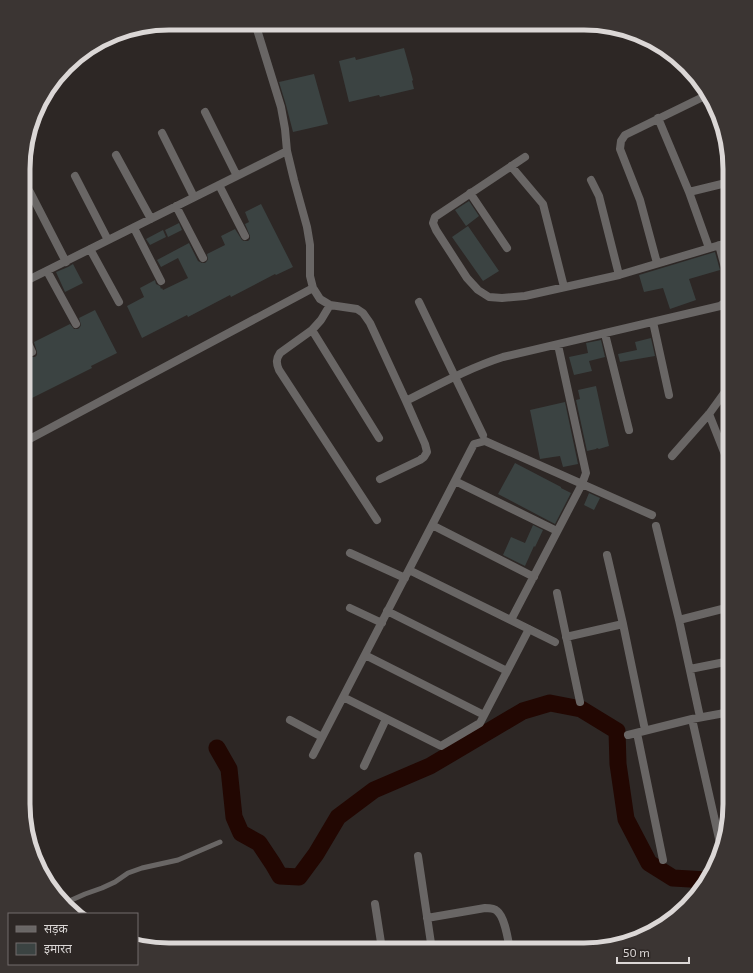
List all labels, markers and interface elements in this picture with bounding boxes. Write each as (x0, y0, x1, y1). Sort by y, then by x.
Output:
legend (8, 913, 138, 965)
text: सड़क (44, 921, 69, 936)
scale bar (617, 939, 689, 965)
text: इमारत (44, 941, 73, 956)
text: 50 m (623, 945, 650, 959)

